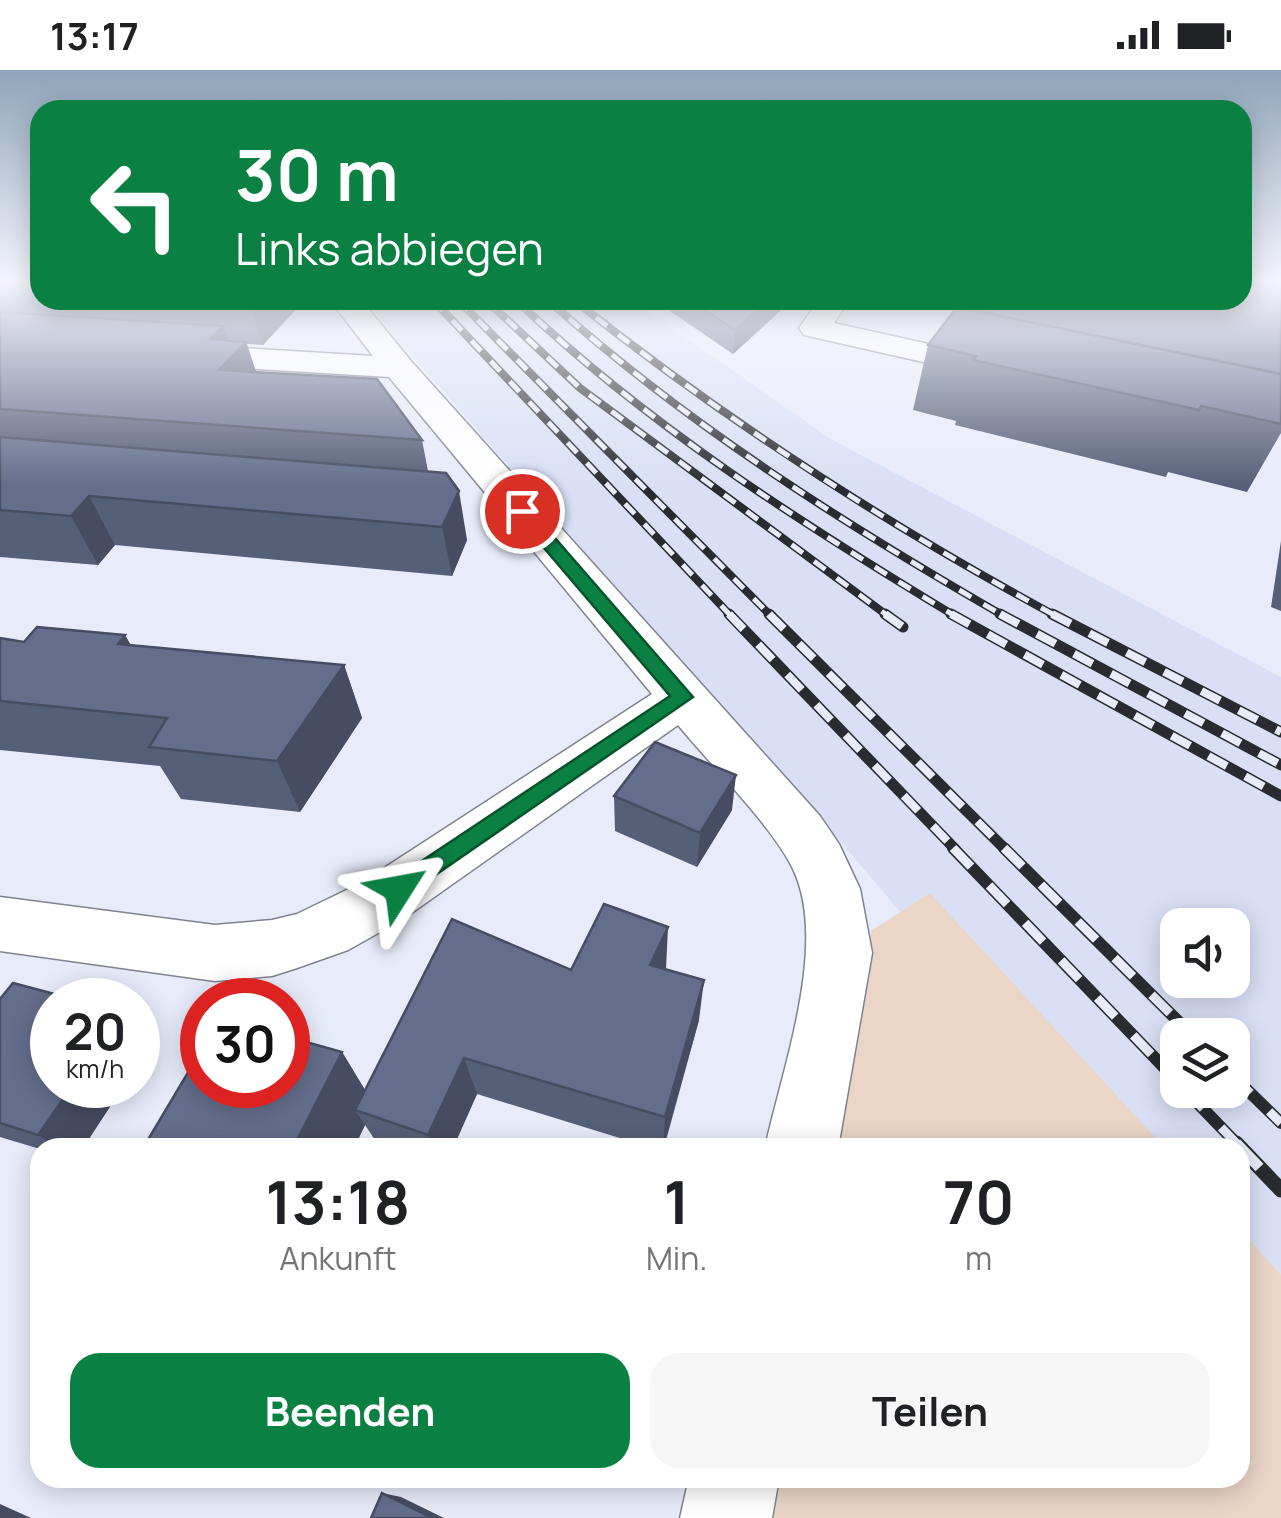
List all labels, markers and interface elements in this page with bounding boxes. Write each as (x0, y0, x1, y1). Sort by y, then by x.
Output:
text: 13:17 (50, 9, 139, 61)
text: 30 m (235, 126, 399, 222)
icon: left (70, 140, 200, 270)
text: Links abbiegen (235, 217, 544, 279)
pin (480, 469, 565, 554)
icon: arrive (495, 484, 550, 539)
position arrow (347, 837, 451, 941)
map controls (1160, 908, 1250, 1108)
button: sound (1160, 908, 1250, 998)
speed limit sign: 30 (180, 978, 310, 1108)
text: 20 (64, 997, 126, 1065)
button: layers (1160, 1018, 1250, 1108)
text: km/h (66, 1051, 124, 1086)
text: 13:18 (266, 1160, 410, 1242)
text: 1 (663, 1160, 690, 1242)
text: 70 (943, 1160, 1014, 1242)
text: Ankunft (279, 1236, 397, 1280)
text: Min. (646, 1236, 707, 1280)
text: m (965, 1236, 992, 1280)
button: Beenden (70, 1353, 630, 1468)
button: Teilen (650, 1353, 1210, 1468)

